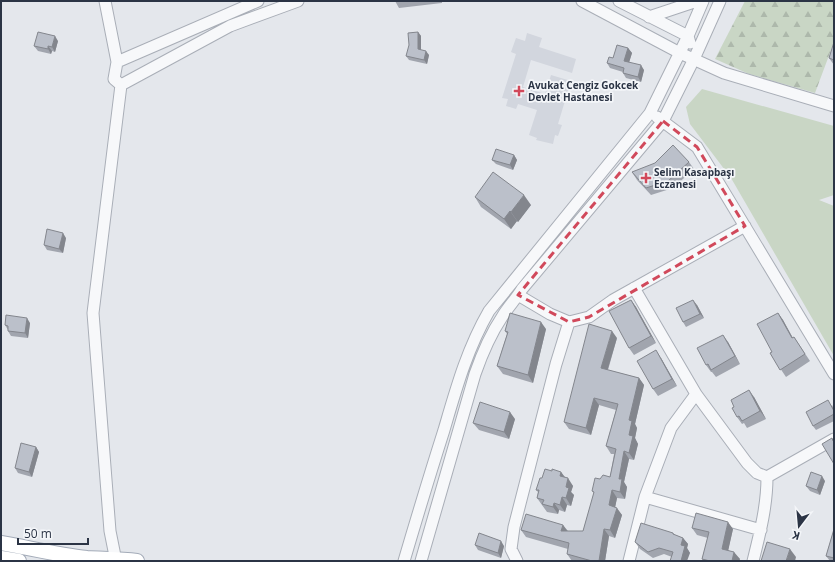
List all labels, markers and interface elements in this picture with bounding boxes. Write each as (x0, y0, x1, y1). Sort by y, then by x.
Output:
place label: Avukat Cengiz Gokcek Devlet Hastanesi (528, 78, 639, 104)
marker: Avukat Cengiz Gokcek Devlet Hastanesi (513, 85, 525, 97)
place label: Selim Kasapbaşı Eczanesi (654, 165, 734, 191)
marker: Selim Kasapbaşı Eczanesi (641, 173, 651, 183)
north arrow (779, 506, 819, 546)
scale bar (18, 520, 88, 546)
text: 50 m (24, 525, 52, 542)
text: K (790, 528, 802, 544)

